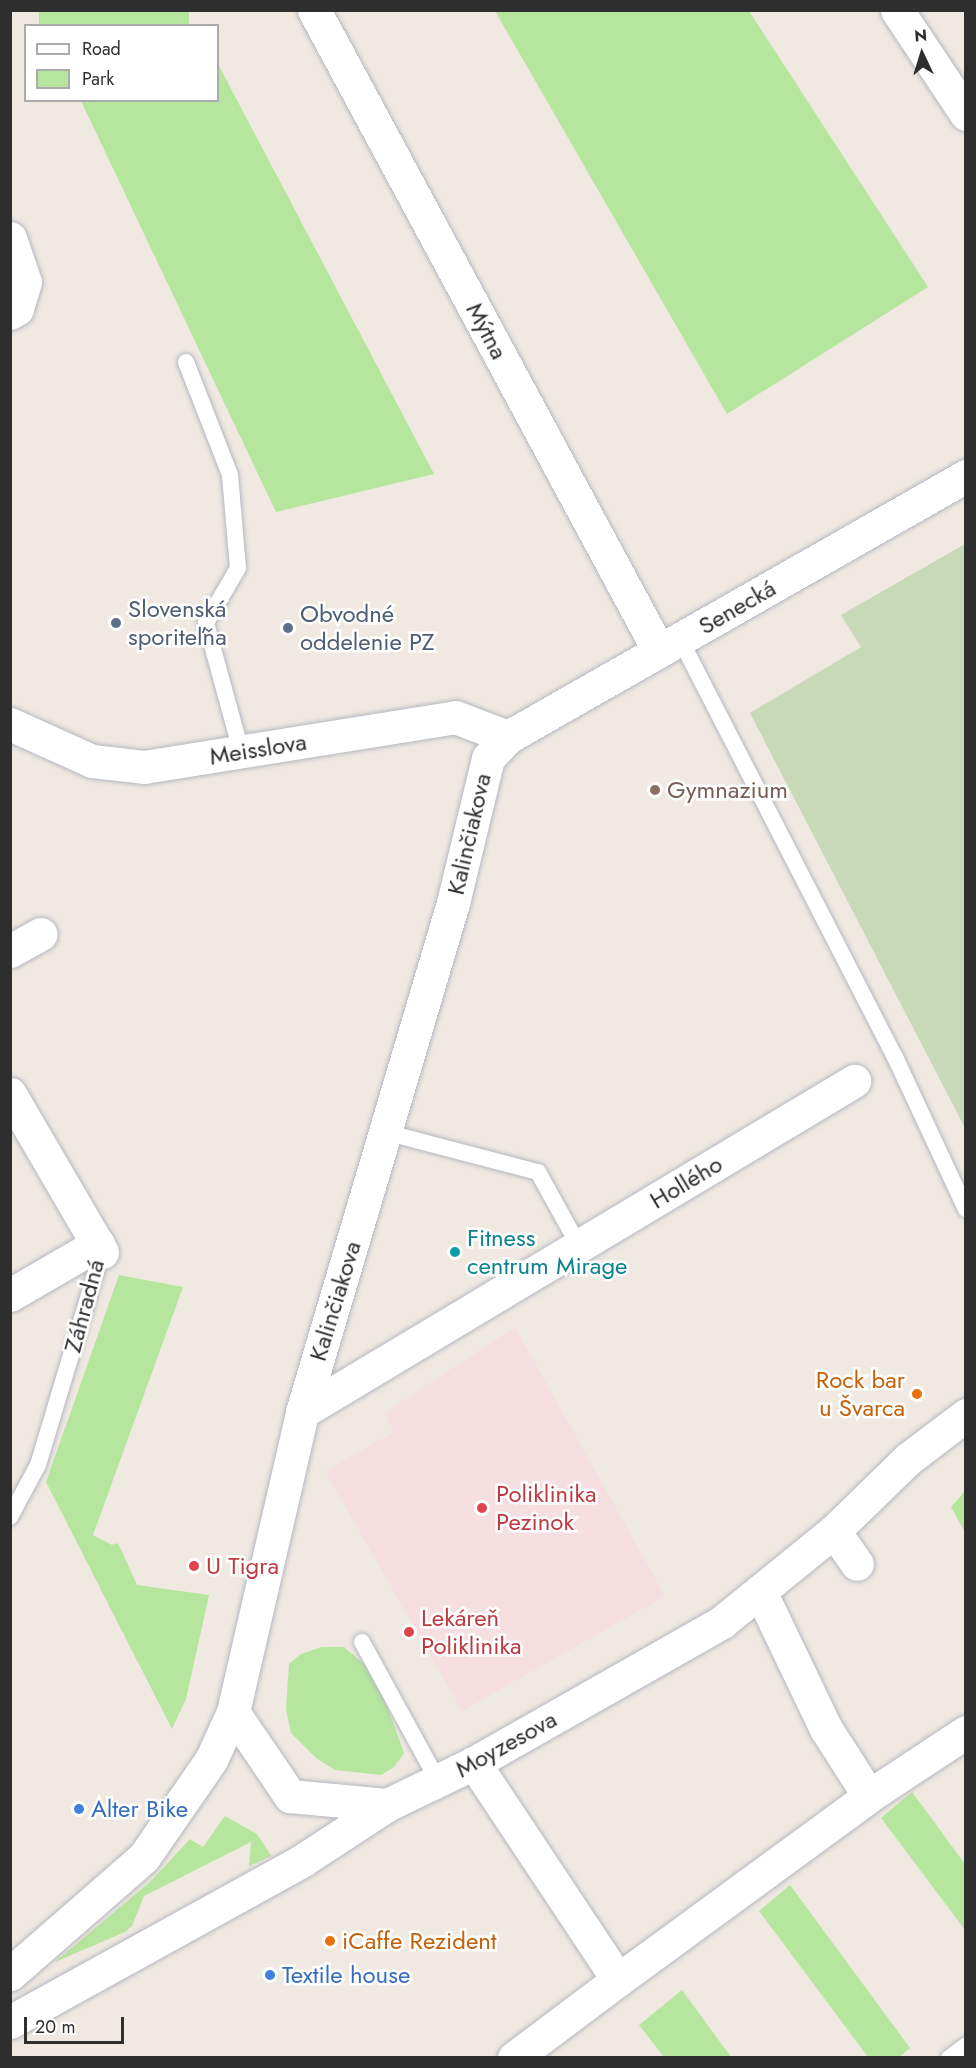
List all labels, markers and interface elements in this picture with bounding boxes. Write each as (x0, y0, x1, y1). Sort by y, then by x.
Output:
legend (24, 24, 219, 102)
north arrow (892, 24, 952, 84)
text: N (914, 24, 928, 47)
text: Road (82, 36, 121, 62)
text: Park (82, 66, 114, 92)
street label: Mýtna (460, 298, 514, 364)
street label: Senecká (693, 573, 781, 641)
place label: Slovenská sporiteľňa (128, 595, 227, 651)
place label: Obvodné oddelenie PZ (300, 600, 435, 656)
marker: Slovenská sporiteľňa (109, 616, 123, 630)
marker: Obvodné oddelenie PZ (281, 621, 295, 635)
street label: Meisslova (207, 727, 309, 771)
street label: Kalinčiakova (441, 770, 497, 898)
place label: Gymnazium (667, 776, 788, 804)
marker: Gymnazium (648, 783, 662, 797)
street label: Hollého (645, 1149, 727, 1215)
place label: Fitness centrum Mirage (467, 1224, 627, 1280)
street label: Kalinčiakova (303, 1238, 367, 1364)
marker: Fitness centrum Mirage (448, 1245, 462, 1259)
street label: Záhradná (58, 1256, 110, 1356)
place label: Rock bar u Švarca (816, 1366, 905, 1422)
marker: Rock bar u Švarca (910, 1387, 924, 1401)
place label: Poliklinika Pezinok (496, 1480, 597, 1536)
marker: Poliklinika Pezinok (473, 1499, 491, 1517)
place label: U Tigra (206, 1552, 279, 1580)
marker: U Tigra (187, 1559, 201, 1573)
place label: Lekáreň Poliklinika (421, 1604, 522, 1660)
marker: Lekáreň Poliklinika (402, 1625, 416, 1639)
street label: Moyzesova (450, 1704, 562, 1784)
place label: Alter Bike (91, 1795, 188, 1823)
marker: Alter Bike (72, 1802, 86, 1816)
place label: iCaffe Rezident (342, 1927, 497, 1955)
marker: iCaffe Rezident (323, 1934, 337, 1948)
place label: Textile house (282, 1961, 410, 1989)
marker: Textile house (263, 1968, 277, 1982)
scale bar (27, 2005, 128, 2043)
text: 20 m (35, 2014, 75, 2040)

